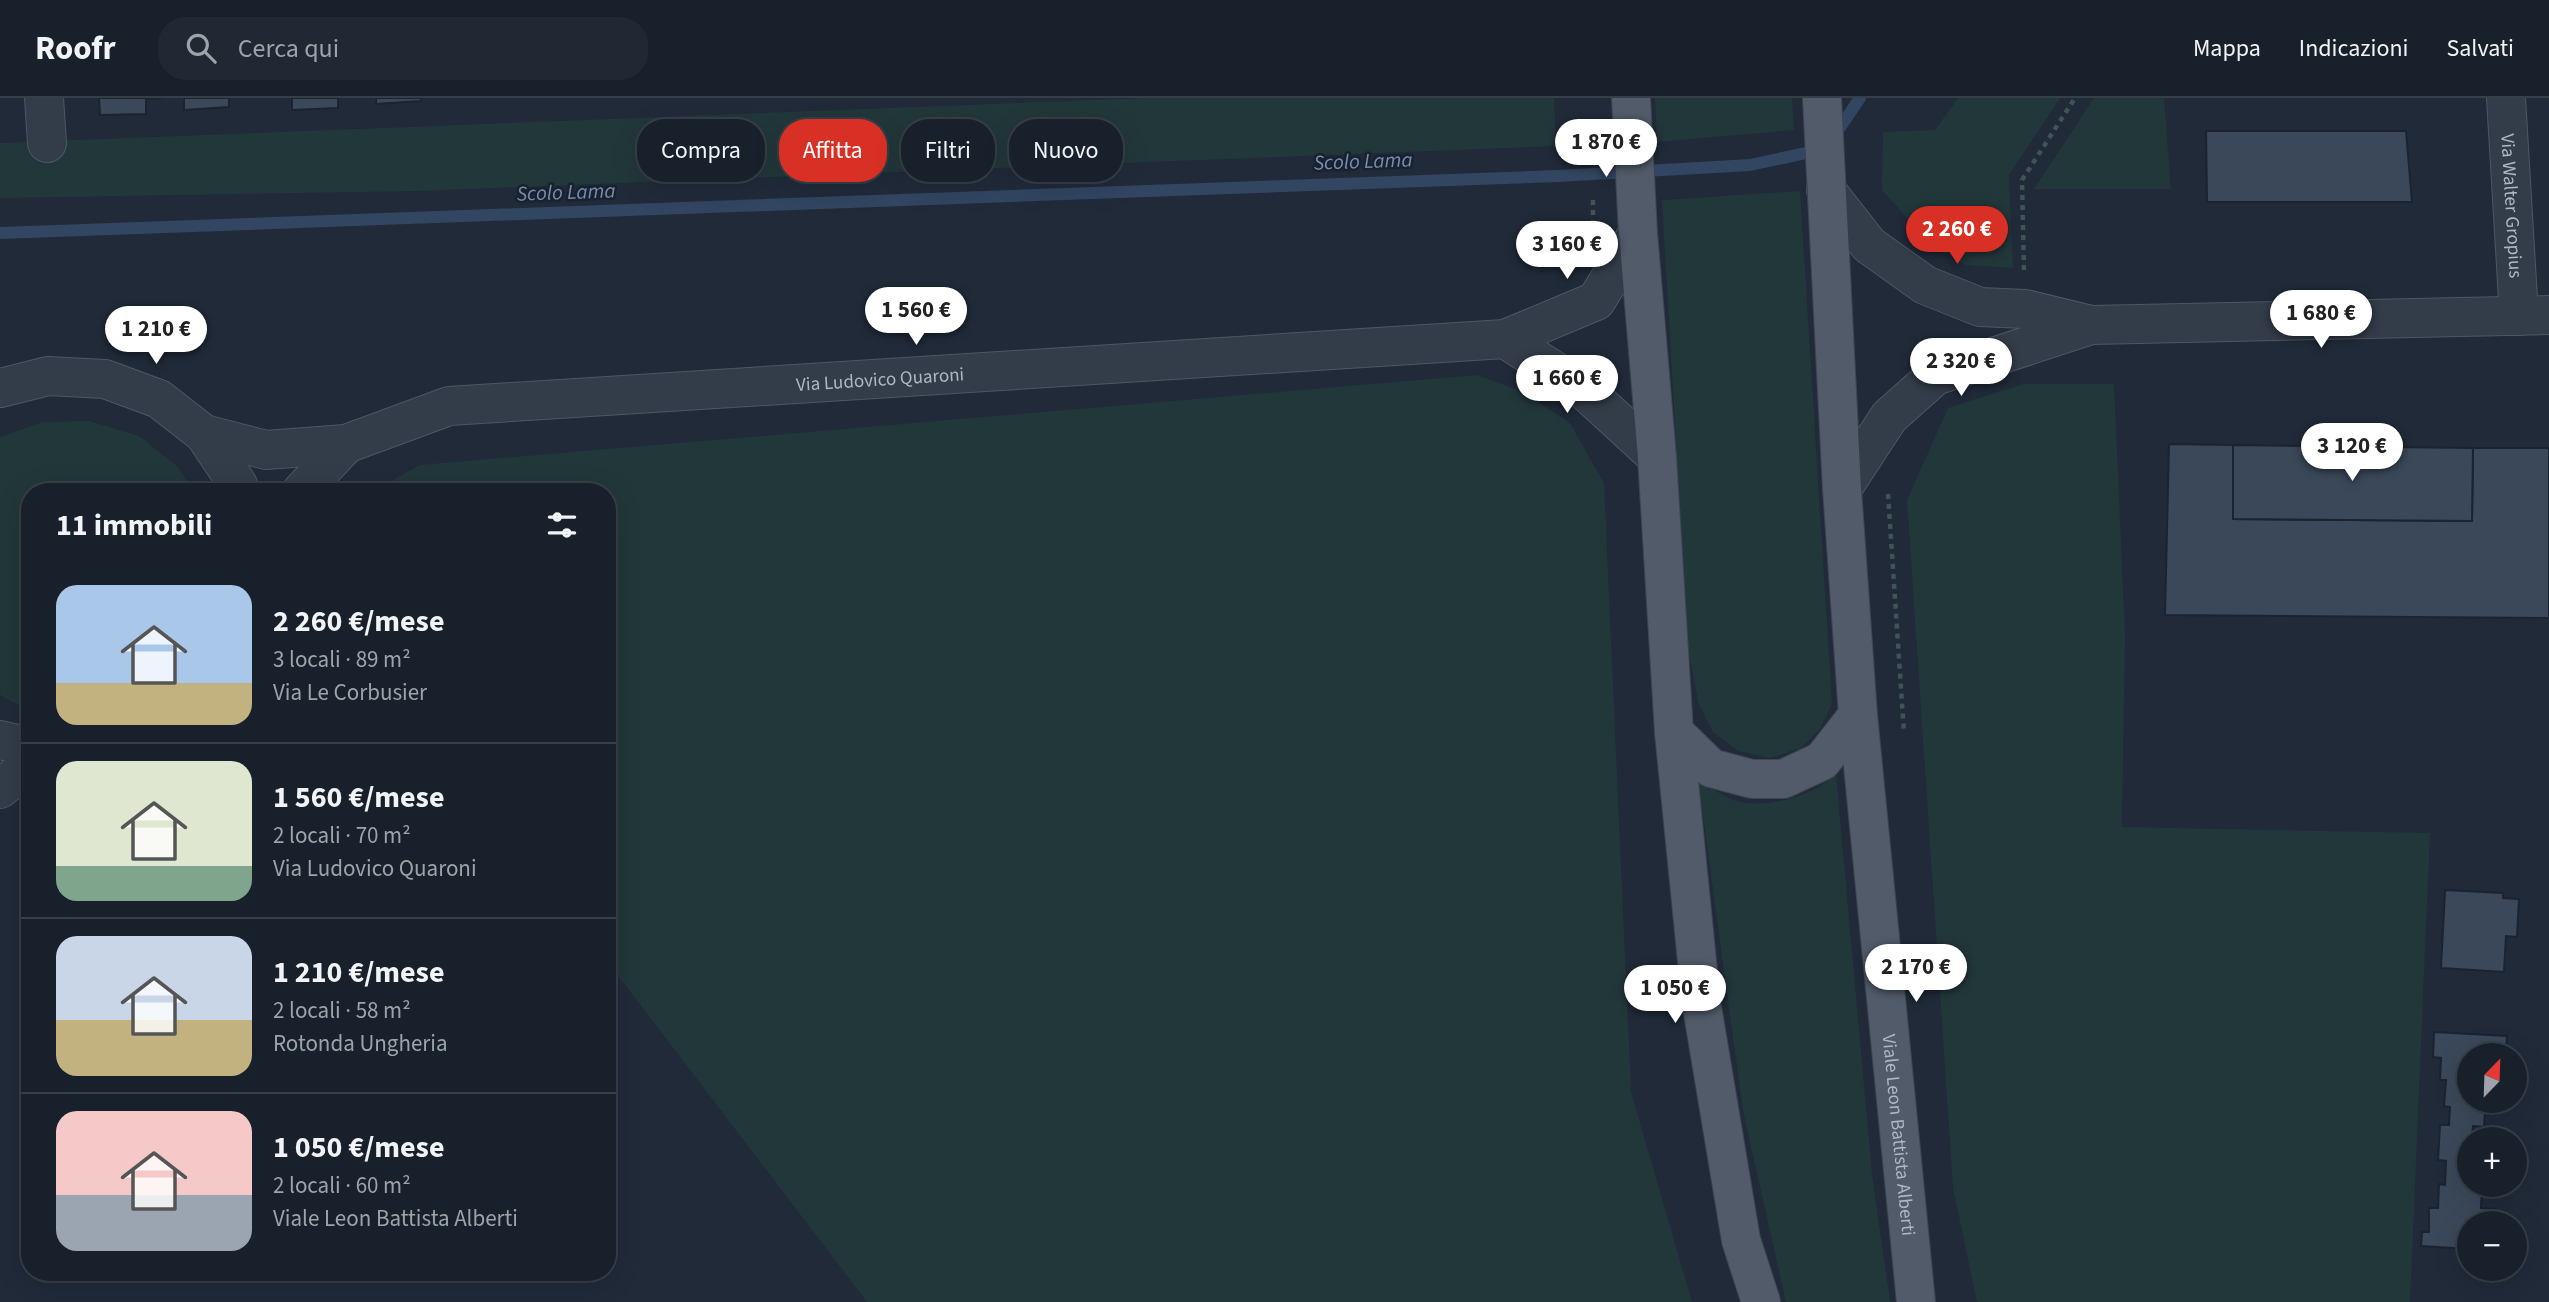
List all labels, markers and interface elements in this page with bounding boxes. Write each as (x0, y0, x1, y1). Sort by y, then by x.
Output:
search box (158, 17, 648, 80)
text: Roofr (35, 25, 116, 72)
icon: search (182, 29, 220, 67)
text: Cerca qui (238, 30, 339, 67)
text: Mappa (2193, 31, 2261, 66)
text: Indicazioni (2299, 31, 2408, 66)
text: Salvati (2446, 31, 2514, 66)
chip: Compra (637, 119, 765, 182)
chip: Affitta (779, 119, 887, 182)
chip: Filtri (901, 119, 995, 182)
chip: Nuovo (1009, 119, 1123, 182)
pin: 1 870 € (1541, 120, 1671, 179)
text: 1 870 € (1571, 125, 1641, 158)
street label: Via Walter Gropius (2493, 133, 2529, 279)
water label: Scolo Lama (1313, 144, 1413, 178)
water label: Scolo Lama (516, 175, 616, 209)
pin: 2 260 € (1892, 206, 2022, 266)
text: 2 260 € (1922, 212, 1992, 245)
pin: 3 160 € (1502, 222, 1632, 281)
text: 3 160 € (1532, 227, 1602, 260)
pin: 1 560 € (851, 288, 981, 347)
pin: 1 680 € (2256, 290, 2386, 350)
text: 1 560 € (881, 293, 951, 326)
text: 1 680 € (2286, 296, 2356, 329)
pin: 1 210 € (91, 306, 221, 366)
text: 1 210 € (121, 312, 191, 345)
pin: 2 320 € (1896, 338, 2026, 398)
text: 2 320 € (1926, 344, 1996, 377)
pin: 1 660 € (1502, 356, 1632, 415)
street label: Via Ludovico Quaroni (795, 361, 965, 399)
text: 1 660 € (1532, 361, 1602, 394)
pin: 3 120 € (2287, 424, 2417, 483)
text: 3 120 € (2317, 429, 2387, 462)
text: 11 immobili (56, 504, 212, 547)
icon: filters (543, 506, 581, 544)
text: 2 260 €/mese (273, 600, 444, 643)
icon: home (112, 613, 196, 697)
text: 3 locali · 89 m² (273, 643, 411, 676)
text: Via Le Corbusier (273, 676, 427, 709)
text: 1 560 €/mese (273, 776, 444, 819)
icon: home (112, 789, 196, 873)
text: 2 locali · 70 m² (273, 819, 411, 852)
text: Via Ludovico Quaroni (273, 852, 477, 885)
pin: 2 170 € (1851, 944, 1981, 1004)
text: 2 170 € (1881, 950, 1951, 983)
text: 1 210 €/mese (273, 951, 444, 994)
icon: home (112, 964, 196, 1048)
pin: 1 050 € (1610, 965, 1740, 1025)
text: 1 050 € (1640, 971, 1710, 1004)
text: 2 locali · 58 m² (273, 994, 411, 1027)
text: Rotonda Ungheria (273, 1027, 448, 1060)
street label: Viale Leon Battista Alberti (1875, 1033, 1921, 1237)
north arrow (2457, 1043, 2527, 1113)
map controls (2457, 1043, 2527, 1281)
text: 1 050 €/mese (273, 1126, 444, 1169)
button: + (2457, 1127, 2527, 1197)
icon: home (112, 1139, 196, 1223)
text: 2 locali · 60 m² (273, 1169, 411, 1202)
text: Viale Leon Battista Alberti (273, 1202, 518, 1235)
button: − (2457, 1211, 2527, 1281)

